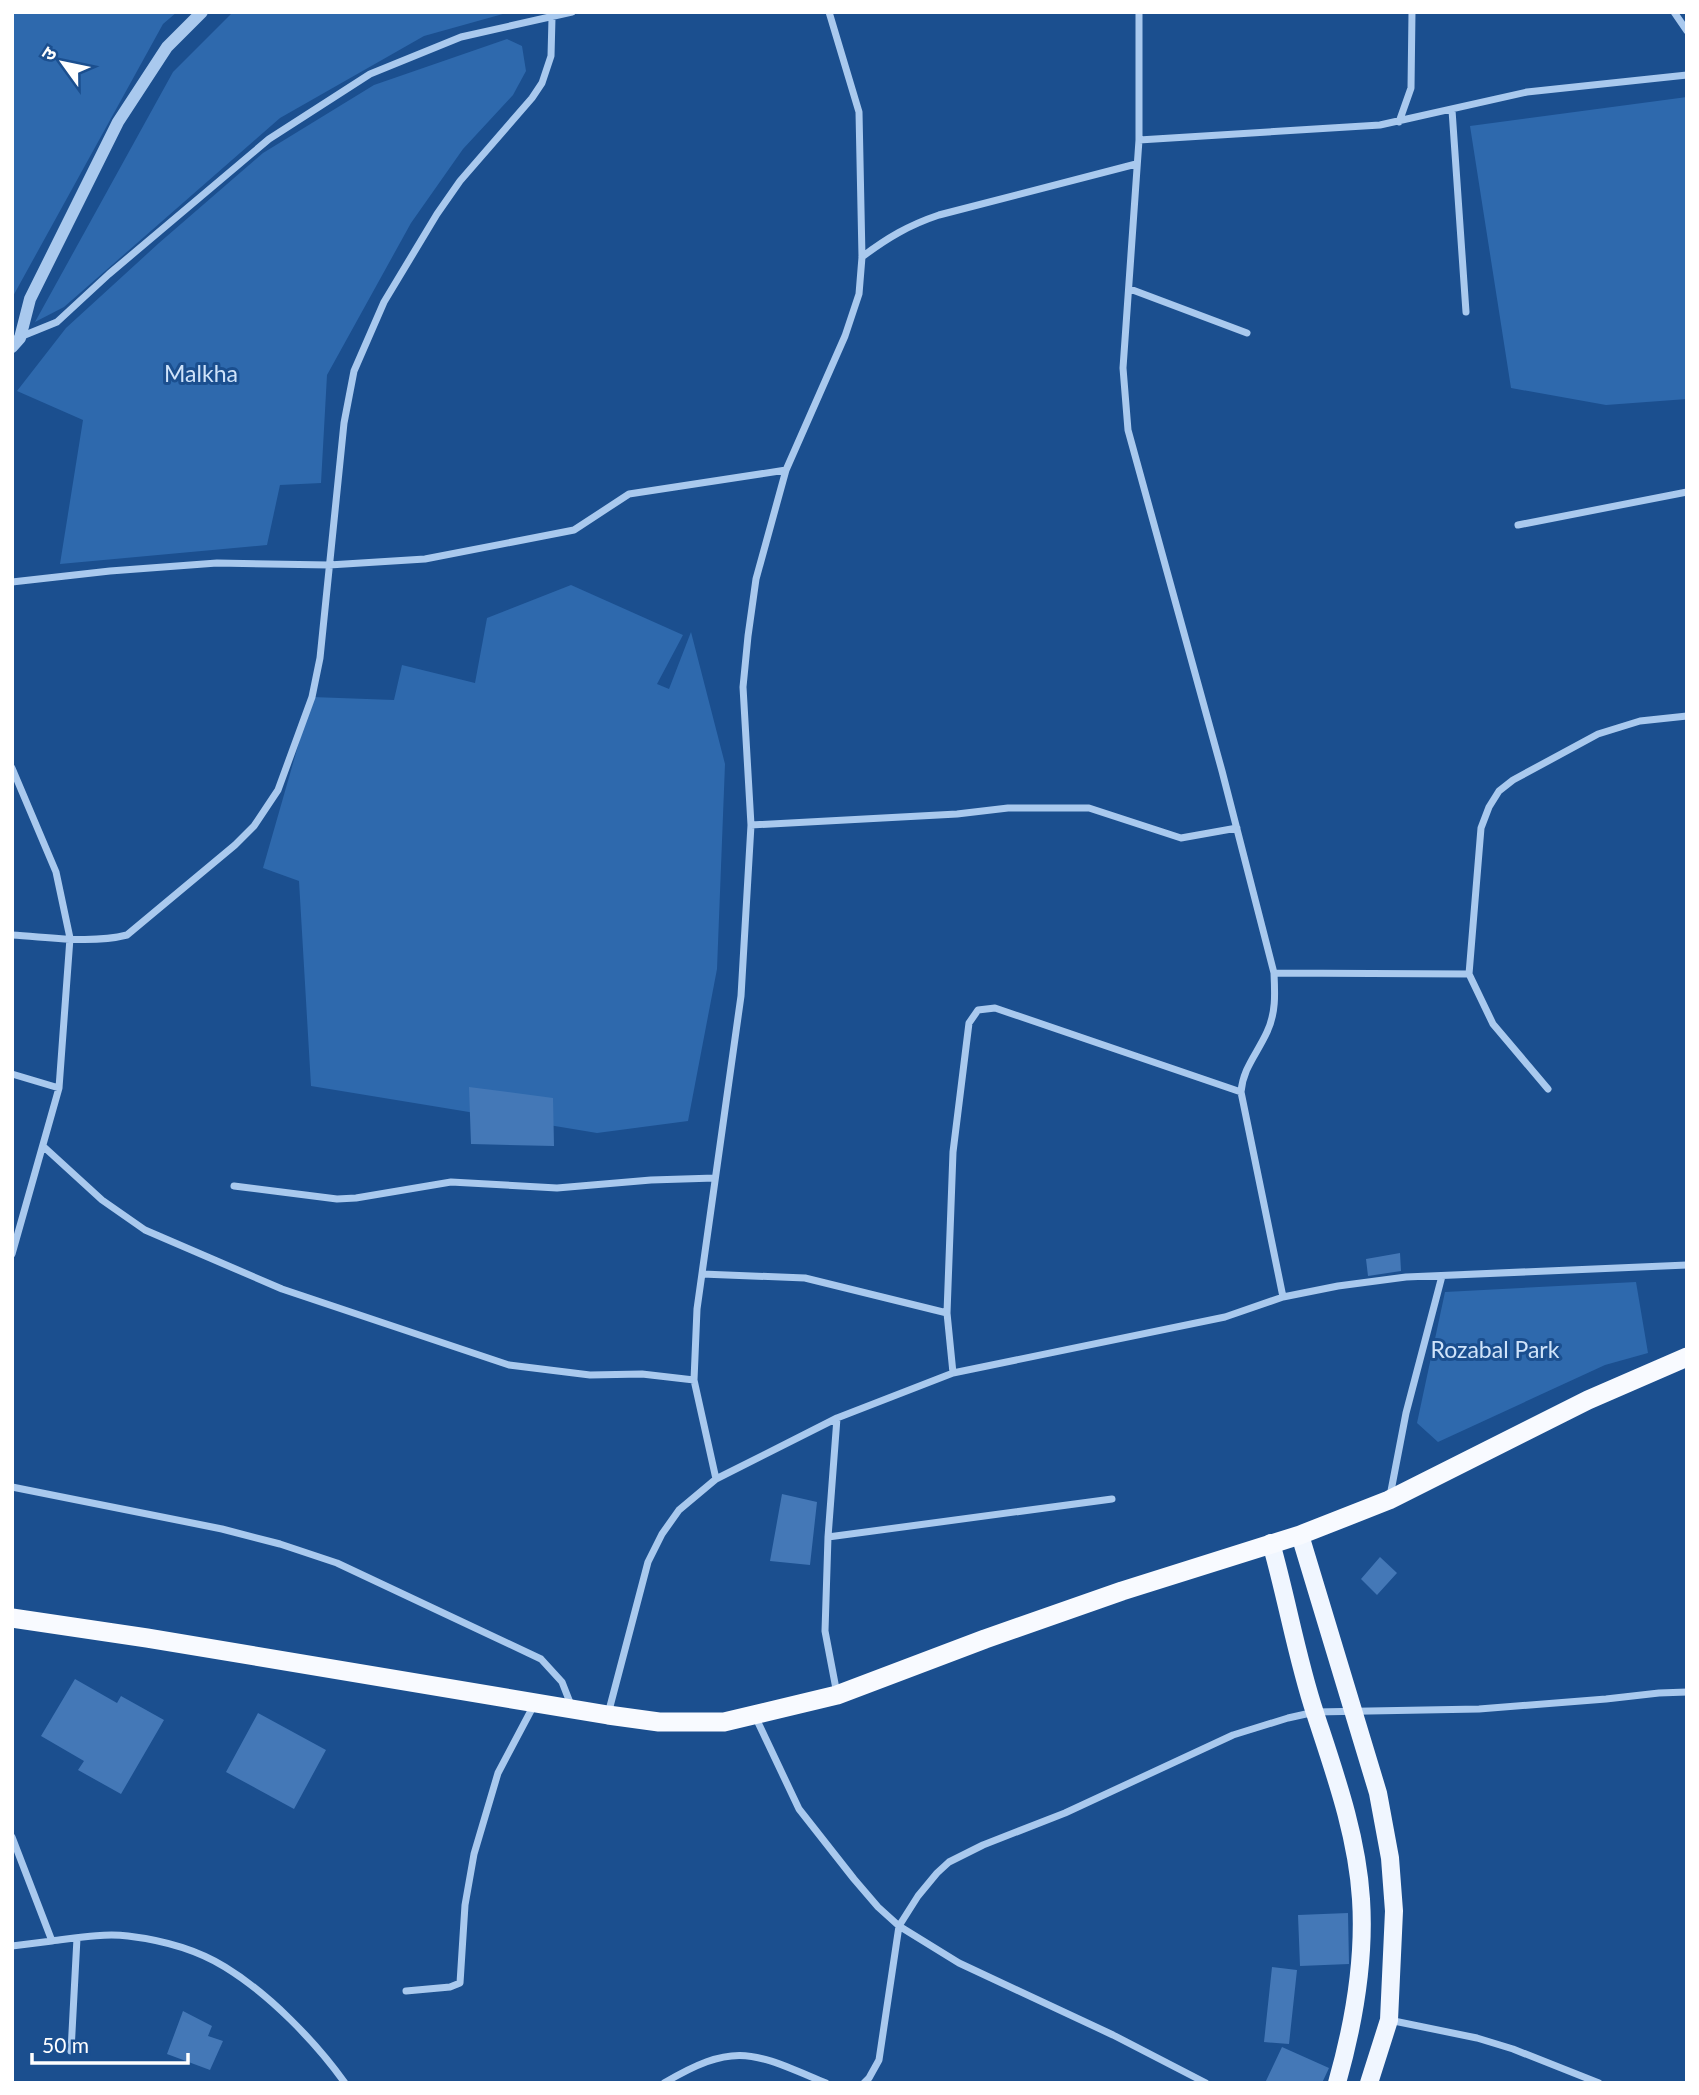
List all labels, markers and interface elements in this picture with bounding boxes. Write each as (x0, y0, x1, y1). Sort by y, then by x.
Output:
north arrow (28, 28, 98, 98)
text: उ (36, 42, 61, 64)
park label: Malkha (164, 359, 238, 387)
park label: Rozabal Park (1431, 1335, 1560, 1363)
scale bar (32, 2022, 187, 2066)
text: 50 m (42, 2032, 89, 2057)

